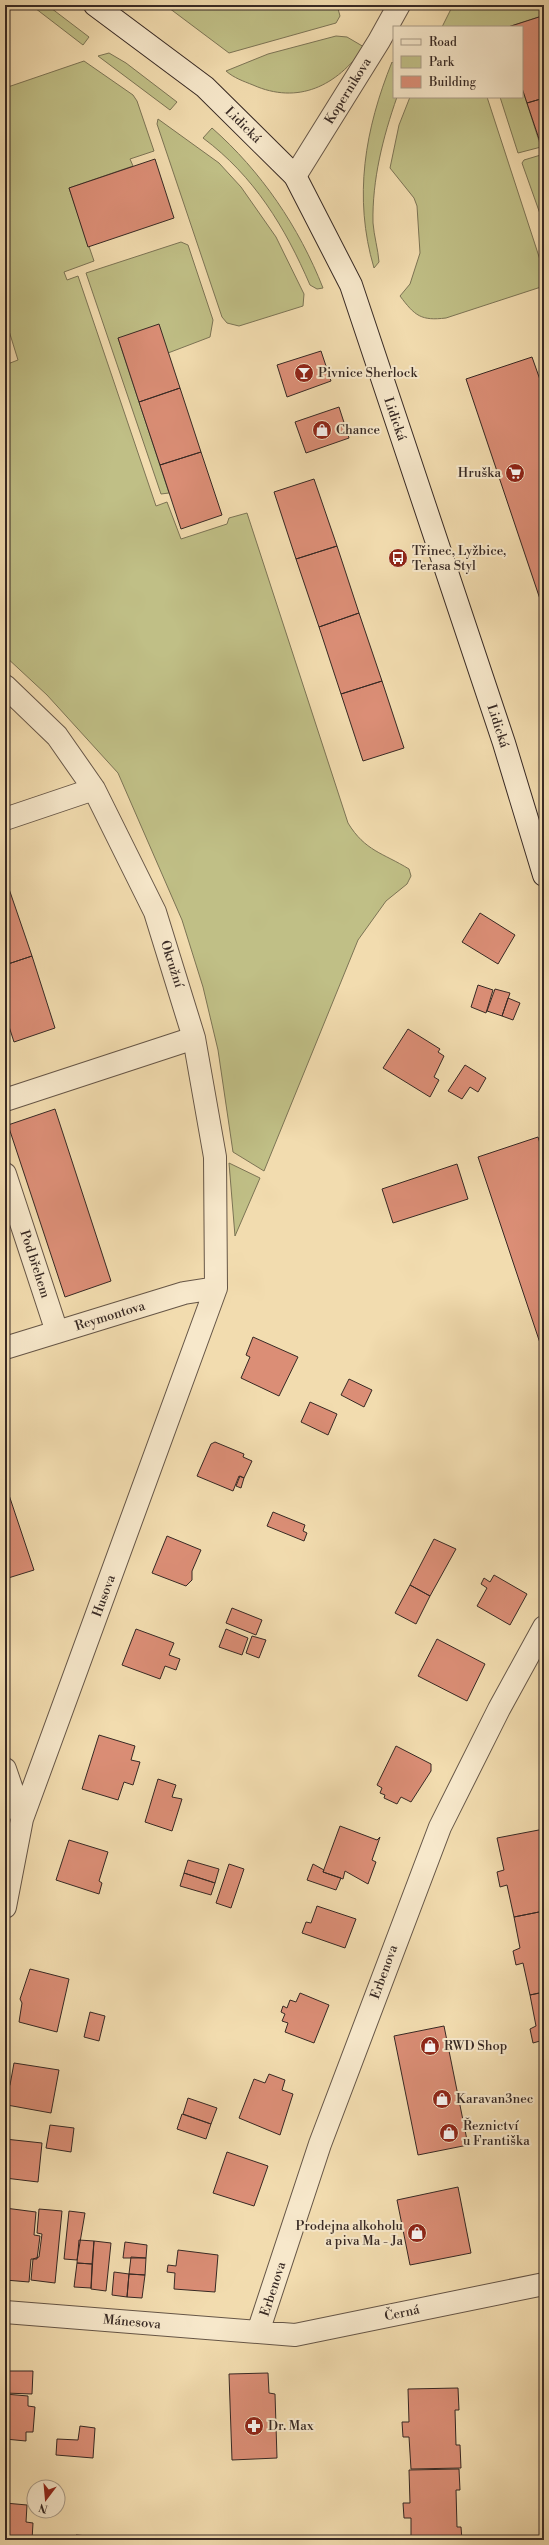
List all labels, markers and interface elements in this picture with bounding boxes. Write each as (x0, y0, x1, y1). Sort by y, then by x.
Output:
legend (393, 26, 523, 98)
text: Road (429, 35, 457, 50)
street label: Kopernikova (321, 54, 375, 127)
text: Park (429, 55, 455, 70)
text: Building (428, 75, 477, 90)
street label: Lidická (221, 103, 265, 147)
bar icon: Pivnice Sherlock (293, 362, 315, 384)
place label: Pivnice Sherlock (318, 365, 418, 381)
street label: Lidická (380, 395, 410, 443)
shop icon: Chance (311, 419, 333, 441)
place label: Chance (336, 422, 381, 438)
supermarket icon: Hruška (504, 462, 526, 484)
place label: Hruška (458, 465, 501, 481)
place label: Třinec, Lyžbice, Terasa Styl (412, 543, 506, 574)
bus stop icon: Třinec, Lyžbice, Terasa Styl (387, 547, 409, 569)
street label: Lidická (483, 702, 513, 750)
street label: Okružní (157, 938, 187, 990)
street label: Pod břehem (16, 1228, 54, 1301)
street label: Reymontova (73, 1298, 147, 1334)
street label: Husova (89, 1572, 119, 1619)
street label: Erbenova (367, 1942, 401, 2001)
shop icon: RWD Shop (419, 2035, 441, 2057)
place label: RWD Shop (444, 2038, 507, 2054)
shop icon: Karavan3nec (431, 2088, 453, 2110)
place label: Karavan3nec (456, 2091, 534, 2107)
place label: Řeznictví u Františka (463, 2117, 530, 2149)
shop icon: Řeznictví u Františka (438, 2122, 460, 2144)
place label: Prodejna alkoholu a piva Ma - Ja (295, 2218, 404, 2249)
shop icon: Prodejna alkoholu a piva Ma - Ja (406, 2222, 428, 2244)
street label: Erbenova (257, 2259, 289, 2318)
street label: Černá (383, 2300, 422, 2325)
street label: Mánesova (102, 2311, 162, 2333)
pharmacy icon: Dr. Max (243, 2415, 265, 2437)
place label: Dr. Max (268, 2418, 314, 2434)
north arrow (26, 2479, 66, 2519)
text: N (37, 2500, 50, 2516)

